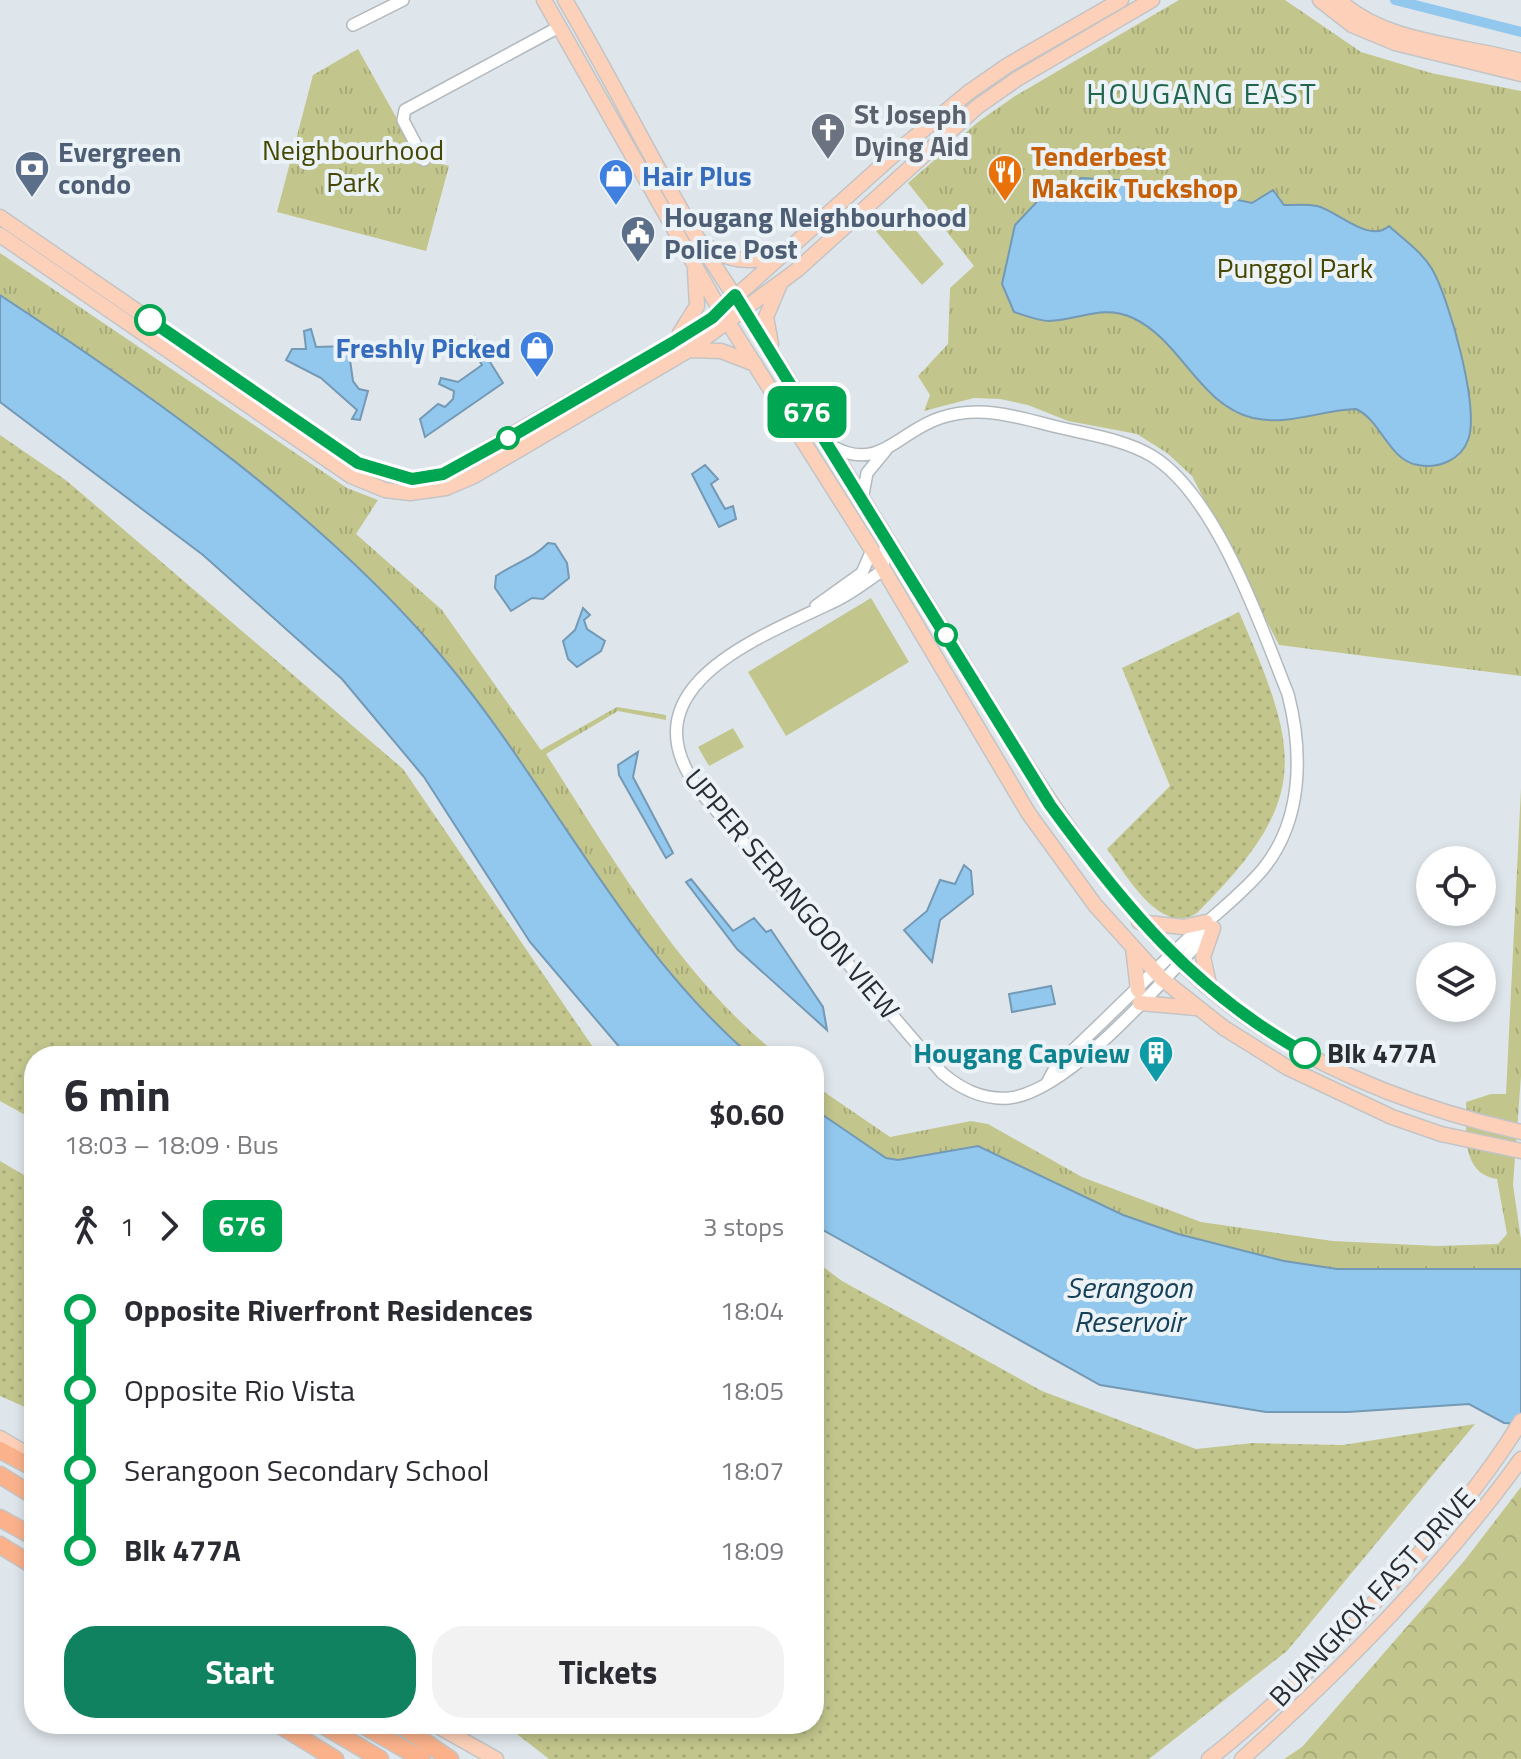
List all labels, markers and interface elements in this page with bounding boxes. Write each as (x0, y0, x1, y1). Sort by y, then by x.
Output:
district label: HOUGANG EAST (1086, 70, 1318, 116)
place label: St Joseph Dying Aid (854, 92, 969, 167)
church icon: St Joseph Dying Aid (809, 111, 847, 161)
park label: Neighbourhood Park (262, 128, 444, 203)
place label: Evergreen condo (58, 130, 181, 205)
place label: Tenderbest Makcik Tuckshop (1031, 134, 1238, 209)
bank icon: Evergreen condo (13, 149, 51, 199)
restaurant icon: Tenderbest Makcik Tuckshop (986, 153, 1024, 203)
place label: Hair Plus (642, 154, 752, 197)
shop icon: Hair Plus (597, 157, 635, 207)
place label: Hougang Neighbourhood Police Post (664, 195, 967, 270)
public building icon: Hougang Neighbourhood Police Post (619, 214, 657, 264)
park label: Punggol Park (1217, 246, 1373, 289)
unlabelled marker (135, 305, 165, 335)
place label: Freshly Picked (335, 326, 511, 369)
shop icon: Freshly Picked (518, 329, 556, 379)
line badge: 676 (761, 386, 853, 438)
text: 676 (783, 390, 831, 433)
unlabelled marker (497, 427, 519, 449)
unlabelled marker (935, 624, 957, 646)
street label: UPPER SERANGOON VIEW (674, 759, 910, 1029)
map controls (1416, 846, 1496, 1022)
button: locate (1416, 846, 1496, 926)
button: layers (1416, 942, 1496, 1022)
place label: Hougang Capview (913, 1031, 1130, 1074)
place label: Blk 477A (1327, 1031, 1436, 1074)
building icon: Hougang Capview (1137, 1034, 1175, 1084)
marker: Blk 477A (1290, 1038, 1320, 1068)
text: 6 min (64, 1061, 171, 1128)
text: $0.60 (709, 1091, 784, 1137)
text: 18:03 – 18:09 · Bus (64, 1125, 279, 1164)
icon: walk (64, 1204, 108, 1248)
icon: forward (147, 1204, 191, 1248)
text: 676 (219, 1204, 266, 1247)
text: 1 (120, 1207, 135, 1246)
text: 3 stops (703, 1207, 784, 1246)
water label: Serangoon Reservoir (1066, 1264, 1193, 1344)
text: Opposite Riverfront Residences (124, 1287, 533, 1333)
text: 18:04 (720, 1291, 784, 1330)
text: Opposite Rio Vista (124, 1367, 355, 1413)
text: 18:05 (720, 1371, 784, 1410)
text: Serangoon Secondary School (124, 1447, 489, 1493)
text: 18:07 (720, 1451, 784, 1490)
street label: BUANGKOK EAST DRIVE (1258, 1477, 1485, 1716)
text: Blk 477A (124, 1527, 241, 1573)
text: 18:09 (720, 1531, 784, 1570)
button: Start (64, 1626, 416, 1718)
button: Tickets (432, 1626, 784, 1718)

